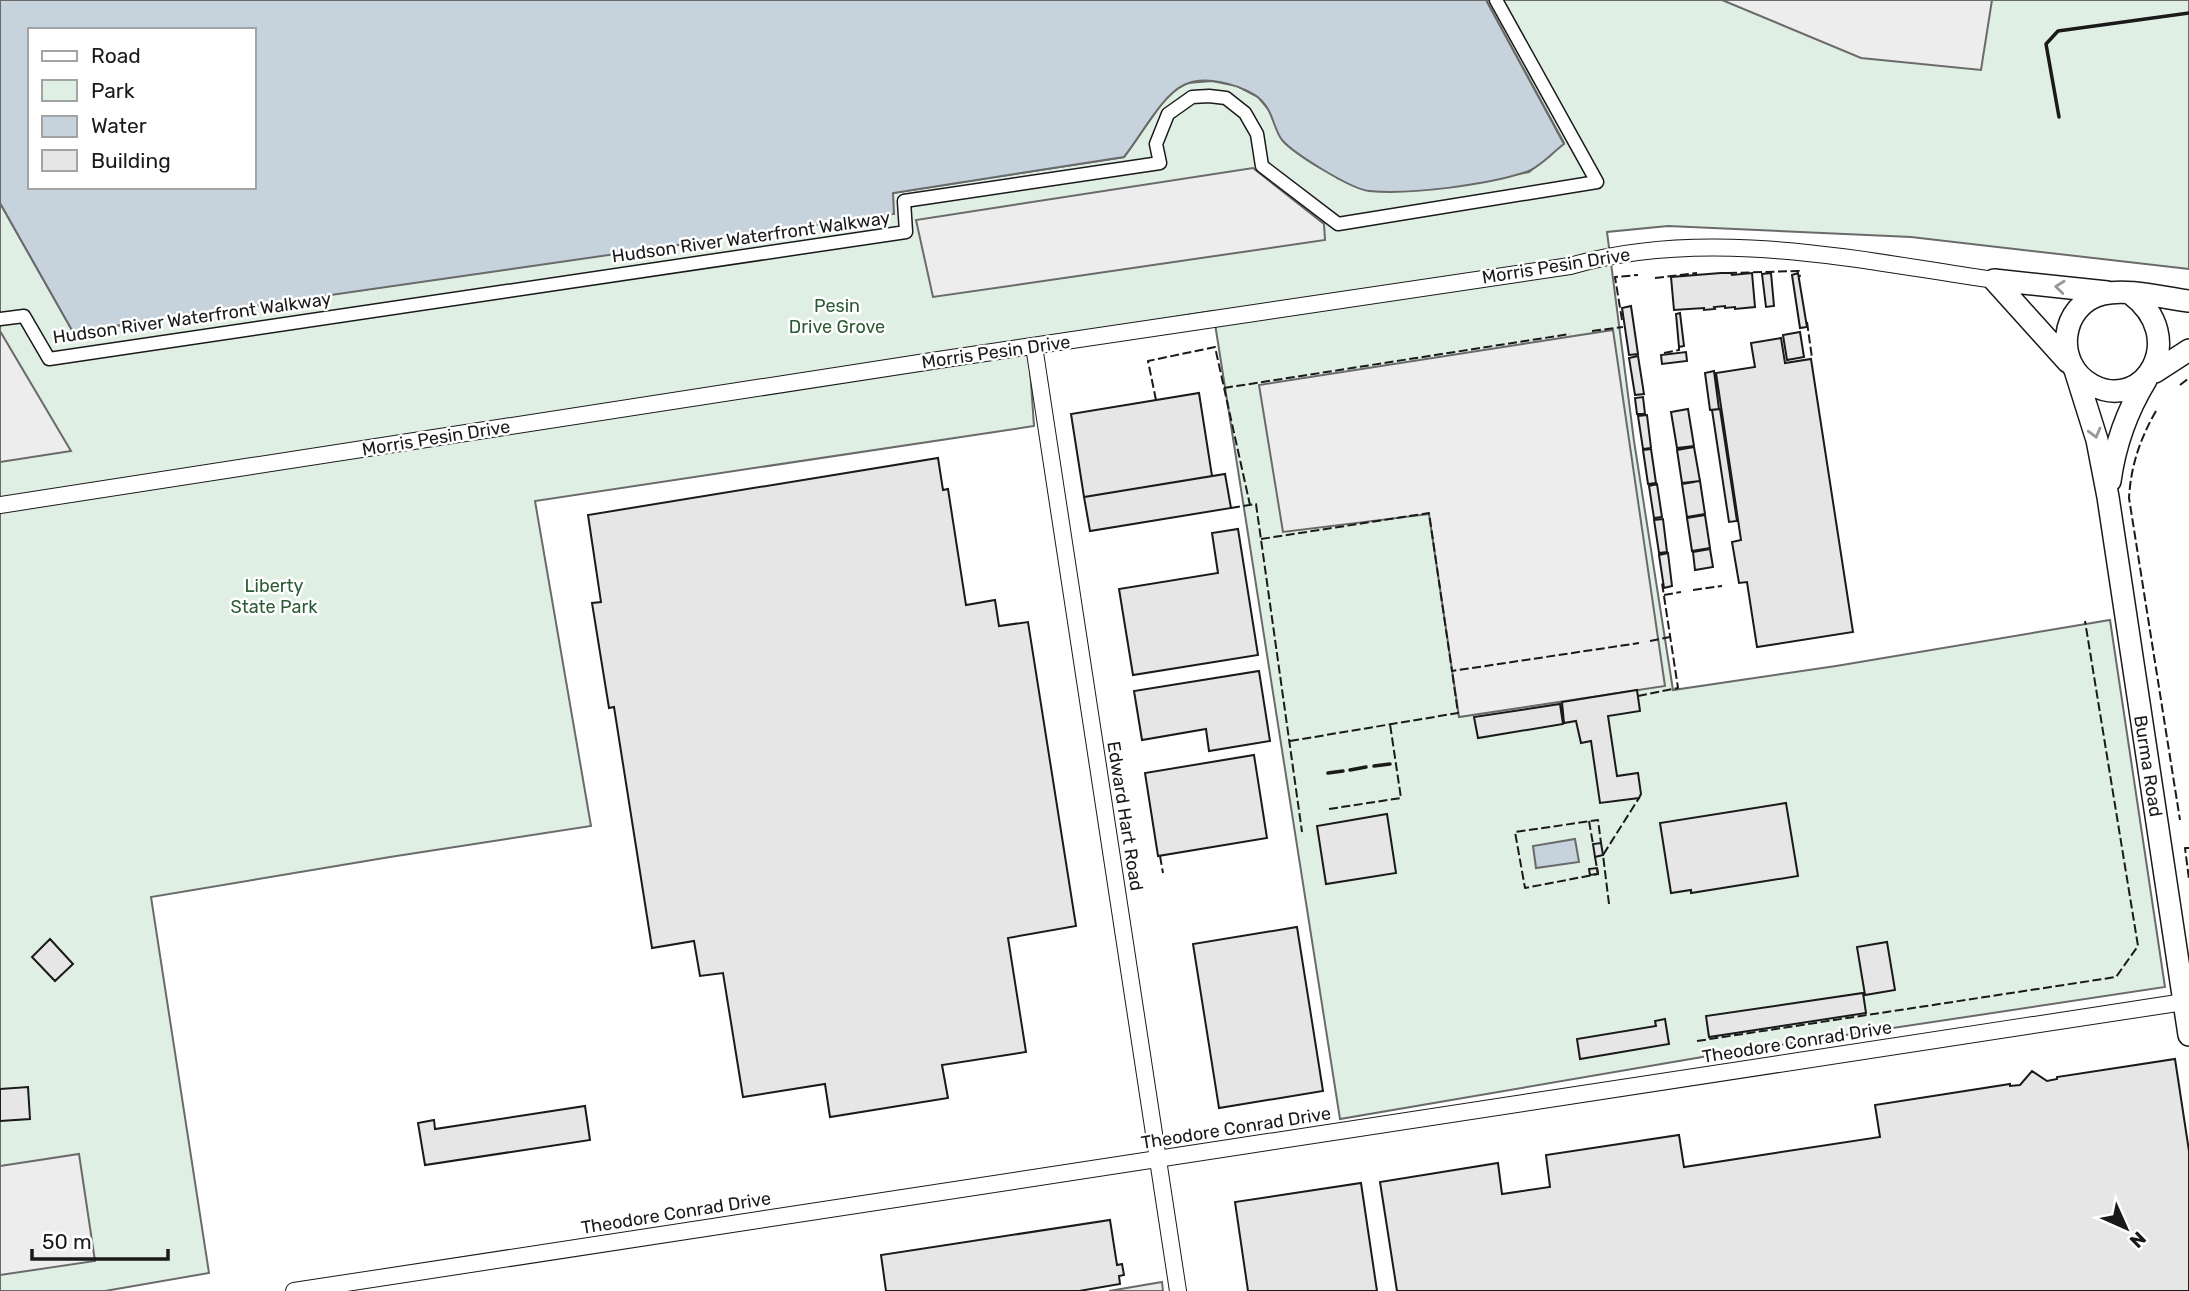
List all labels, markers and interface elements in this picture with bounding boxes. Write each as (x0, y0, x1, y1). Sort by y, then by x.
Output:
legend (28, 28, 256, 189)
text: Road (91, 43, 141, 68)
text: Park (91, 78, 135, 103)
text: Water (91, 113, 147, 138)
text: Building (91, 148, 171, 173)
street label: Hudson River Waterfront Walkway (610, 207, 892, 267)
street label: Morris Pesin Drive (1480, 243, 1632, 289)
one-way arrow (2054, 280, 2065, 295)
street label: Hudson River Waterfront Walkway (51, 288, 333, 348)
park label: Pesin Drive Grove (789, 295, 885, 338)
street label: Morris Pesin Drive (920, 331, 1072, 373)
street label: Morris Pesin Drive (360, 415, 512, 461)
one-way arrow (2087, 427, 2101, 439)
park label: Liberty State Park (230, 575, 318, 618)
street label: Burma Road (2129, 714, 2167, 818)
street label: Edward Hart Road (1102, 740, 1148, 892)
street label: Theodore Conrad Drive (1700, 1016, 1894, 1068)
street label: Theodore Conrad Drive (1139, 1102, 1333, 1154)
street label: Theodore Conrad Drive (579, 1187, 773, 1239)
north arrow (2091, 1193, 2161, 1263)
scale bar (32, 1218, 168, 1262)
text: N (2125, 1227, 2151, 1253)
text: 50 m (42, 1229, 92, 1254)

